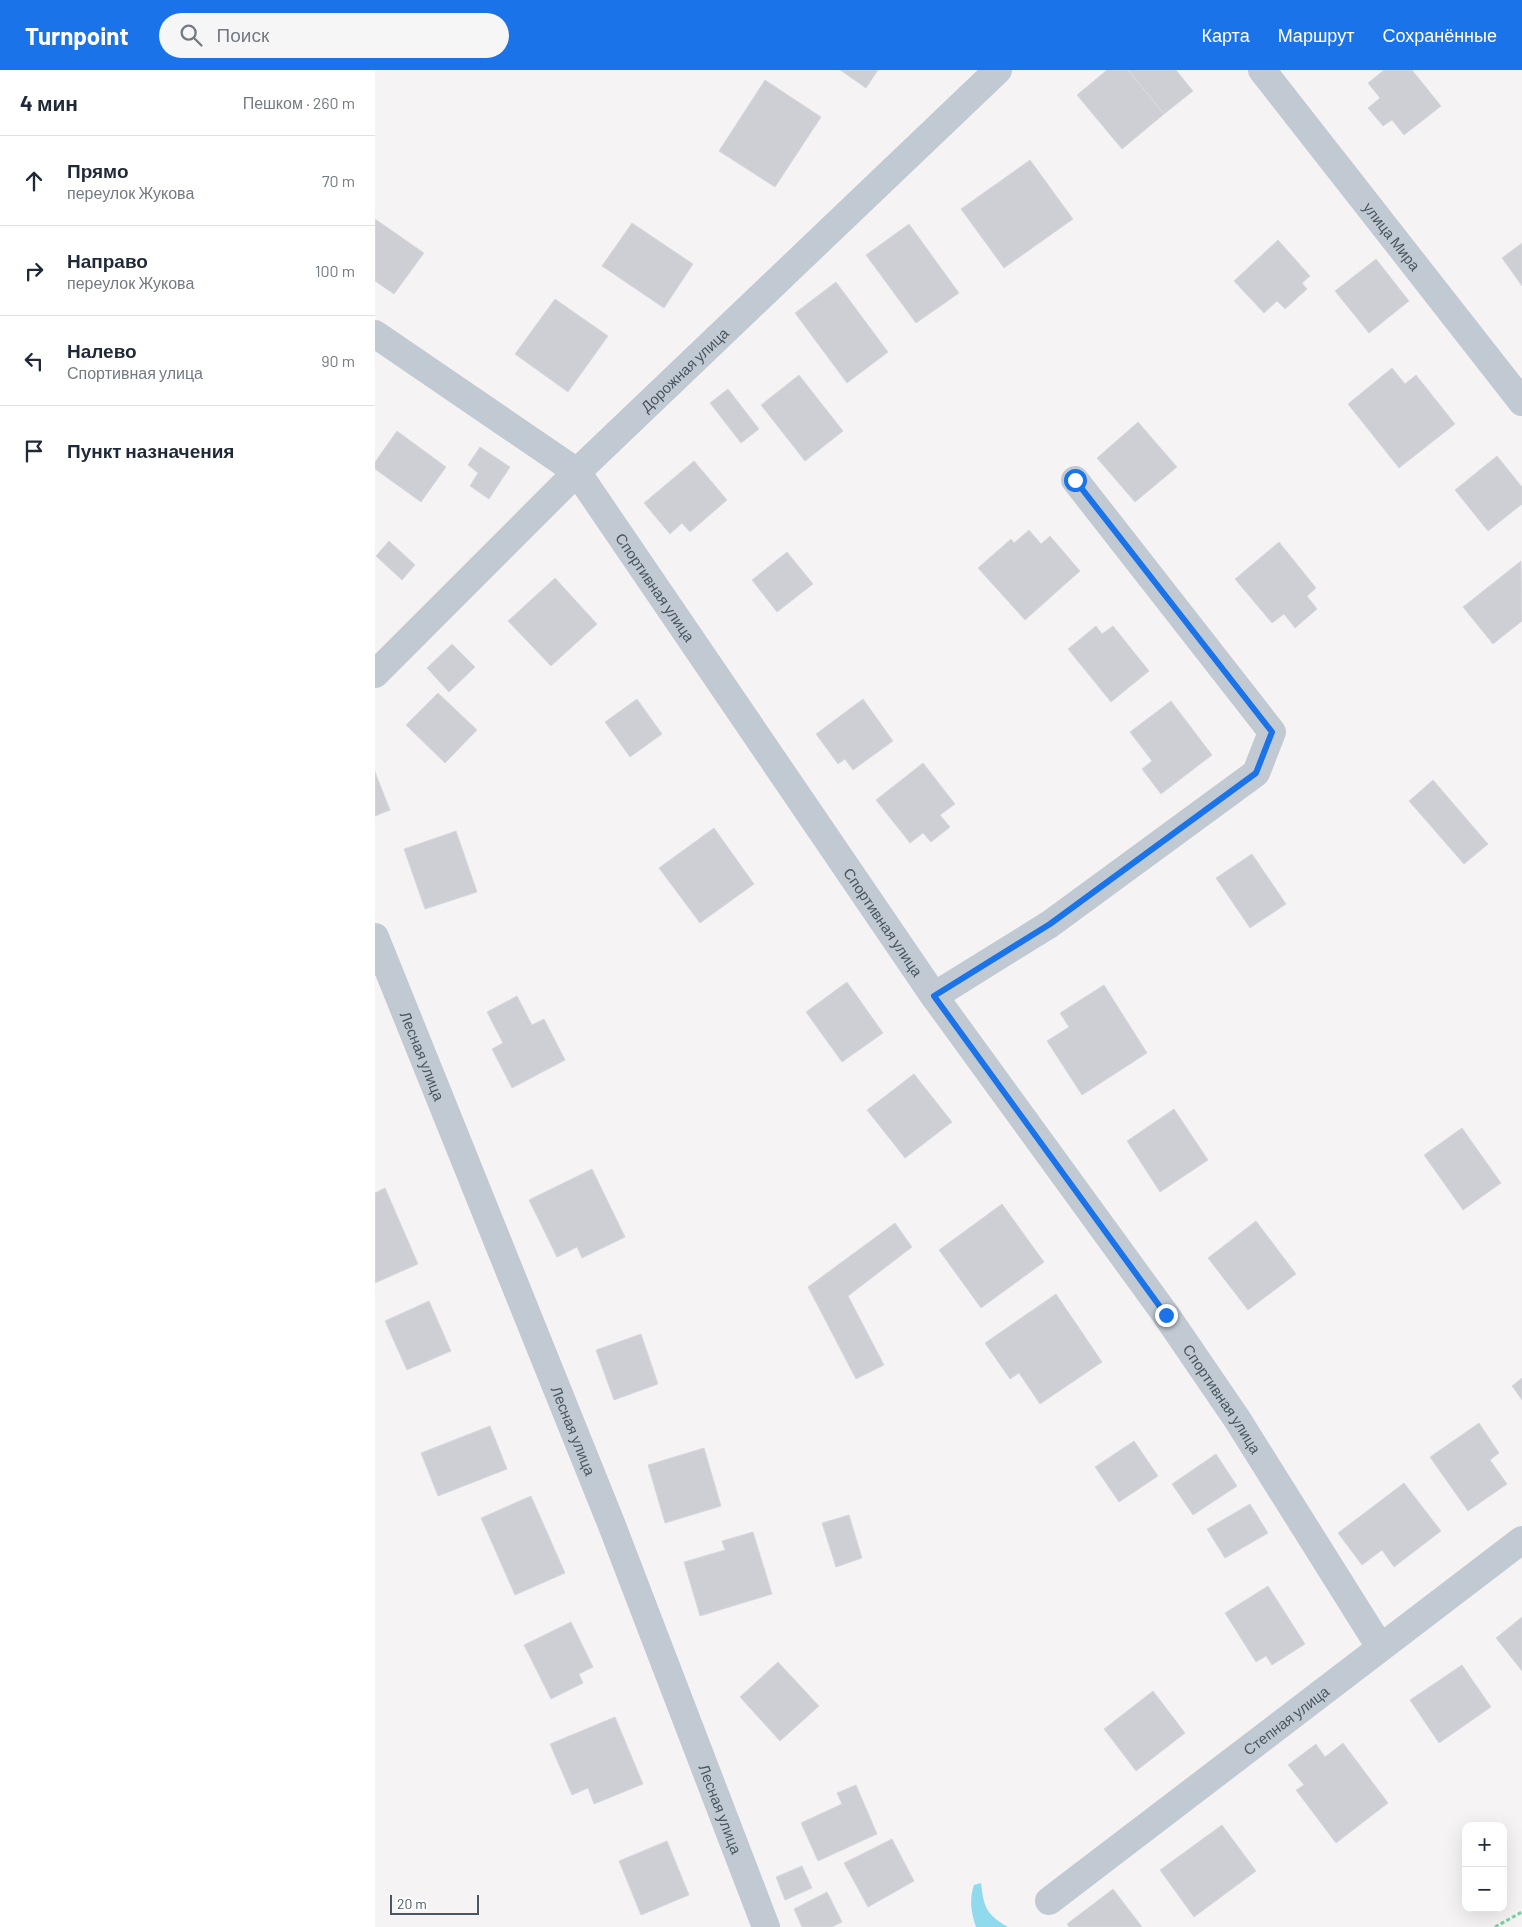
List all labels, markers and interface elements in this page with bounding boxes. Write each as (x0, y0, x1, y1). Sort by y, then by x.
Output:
search box (159, 13, 509, 58)
text: Turnpoint (25, 21, 129, 50)
icon: search (177, 21, 205, 49)
text: Поиск (217, 23, 269, 46)
text: Карта (1202, 24, 1250, 46)
text: Маршрут (1278, 24, 1354, 46)
text: Сохранённые (1382, 24, 1497, 46)
text: 4 мин (20, 90, 78, 115)
text: Пешком · 260 m (243, 93, 355, 112)
text: Прямо (67, 159, 129, 182)
icon: ahead (20, 167, 48, 195)
text: 70 m (322, 171, 355, 190)
text: переулок Жукова (67, 183, 194, 202)
street label: улица Мира (1360, 198, 1425, 274)
text: Направо (67, 249, 148, 272)
icon: right (20, 257, 48, 285)
text: 100 m (315, 261, 355, 280)
text: переулок Жукова (67, 273, 194, 292)
street label: Дорожная улица (637, 323, 732, 416)
text: Налево (67, 339, 137, 362)
icon: left (20, 347, 48, 375)
text: 90 m (321, 351, 355, 370)
text: Спортивная улица (67, 363, 203, 382)
icon: arrive (20, 437, 48, 465)
text: Пункт назначения (67, 439, 234, 462)
route start (1064, 469, 1087, 492)
street label: Спортивная улица (612, 529, 699, 646)
street label: Спортивная улица (840, 864, 927, 980)
street label: Лесная улица (397, 1008, 449, 1104)
route end (1155, 1304, 1178, 1327)
street label: Спортивная улица (1179, 1341, 1266, 1457)
street label: Лесная улица (548, 1383, 600, 1478)
street label: Степная улица (1239, 1681, 1333, 1759)
street label: Лесная улица (695, 1761, 746, 1857)
map controls (1462, 1822, 1507, 1912)
button: + (1462, 1822, 1507, 1867)
button: − (1462, 1867, 1507, 1912)
scale bar (390, 1892, 479, 1915)
text: 20 m (397, 1895, 427, 1912)

